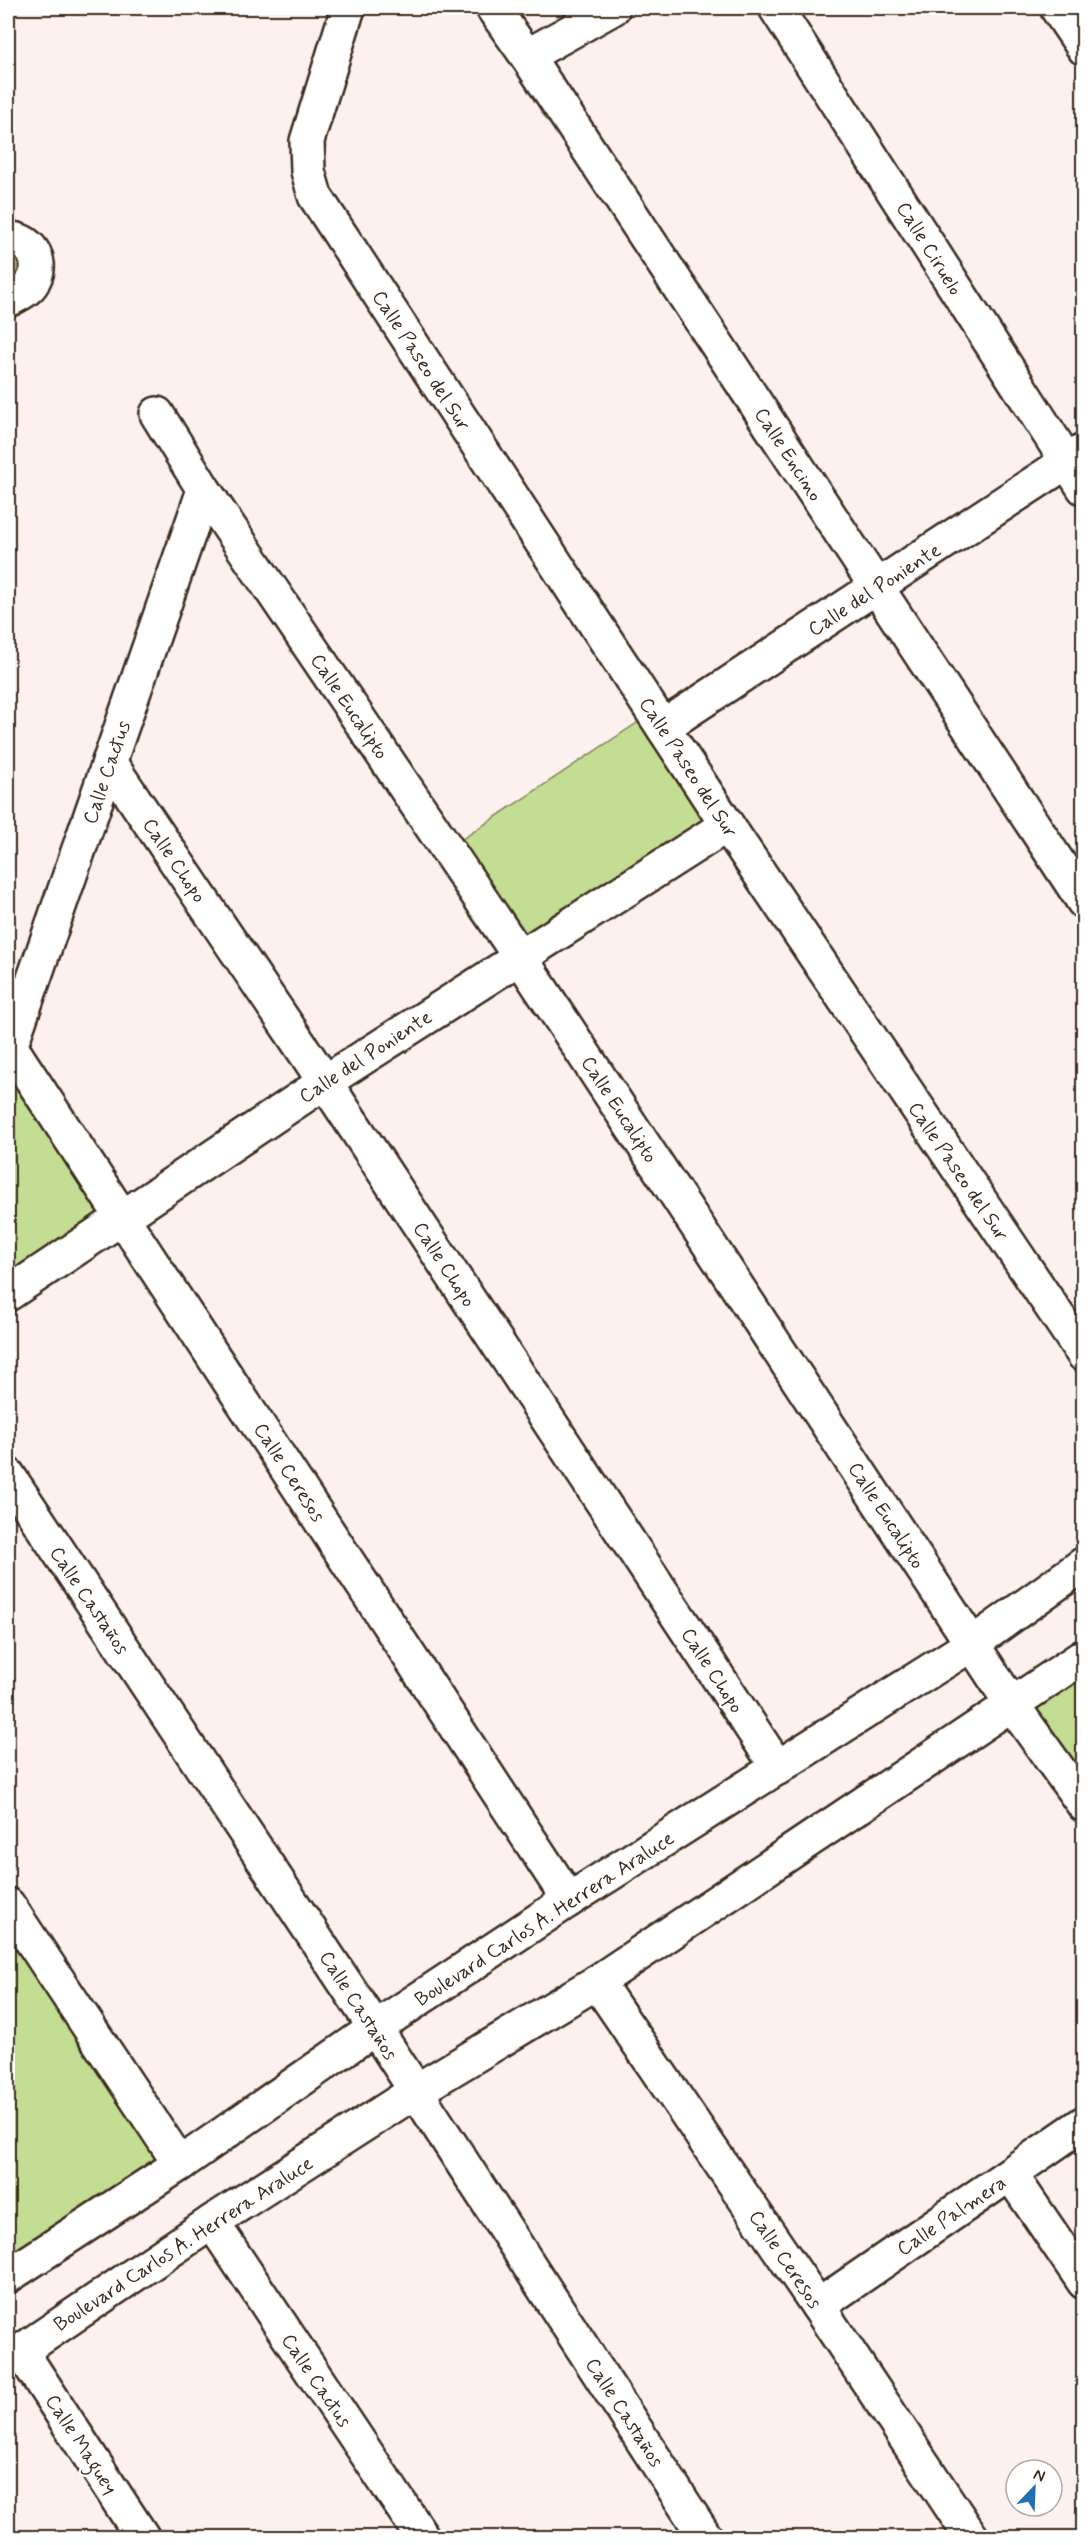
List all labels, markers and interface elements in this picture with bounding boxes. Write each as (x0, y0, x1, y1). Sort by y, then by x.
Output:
street label: Calle Ciruelo (889, 197, 968, 301)
street label: Calle Paseo del Sur (365, 285, 476, 436)
street label: Calle Encino (747, 403, 828, 507)
street label: Calle del Poniente (803, 537, 947, 643)
street label: Calle Eucalipto (303, 649, 394, 765)
street label: Calle Paseo del Sur (632, 692, 743, 843)
street label: Calle Cactus (77, 717, 138, 828)
street label: Calle Chopo (136, 813, 212, 909)
street label: Calle del Poniente (294, 1004, 438, 1110)
street label: Calle Eucalipto (574, 1051, 663, 1169)
street label: Calle Paseo del Sur (901, 1097, 1014, 1247)
street label: Calle Chopo (406, 1217, 481, 1313)
street label: Calle Ceresos (246, 1418, 331, 1528)
street label: Calle Eucalipto (841, 1457, 930, 1575)
street label: Calle Castaños (43, 1541, 135, 1660)
street label: Calle Chopo (674, 1623, 749, 1719)
street label: Boulevard Carlos A. Herrera Araluce (410, 1825, 680, 2013)
street label: Calle Castaños (312, 1946, 403, 2066)
street label: Boulevard Carlos A. Herrera Araluce (49, 2150, 319, 2338)
street label: Calle Palmera (892, 2170, 1012, 2263)
street label: Calle Ceresos (742, 2205, 828, 2315)
street label: Calle Cactus (274, 2329, 357, 2433)
street label: Calle Castaños (578, 2353, 669, 2473)
street label: Calle Maguey (37, 2389, 123, 2501)
north arrow (1004, 2458, 1064, 2518)
text: N (1030, 2464, 1048, 2487)

